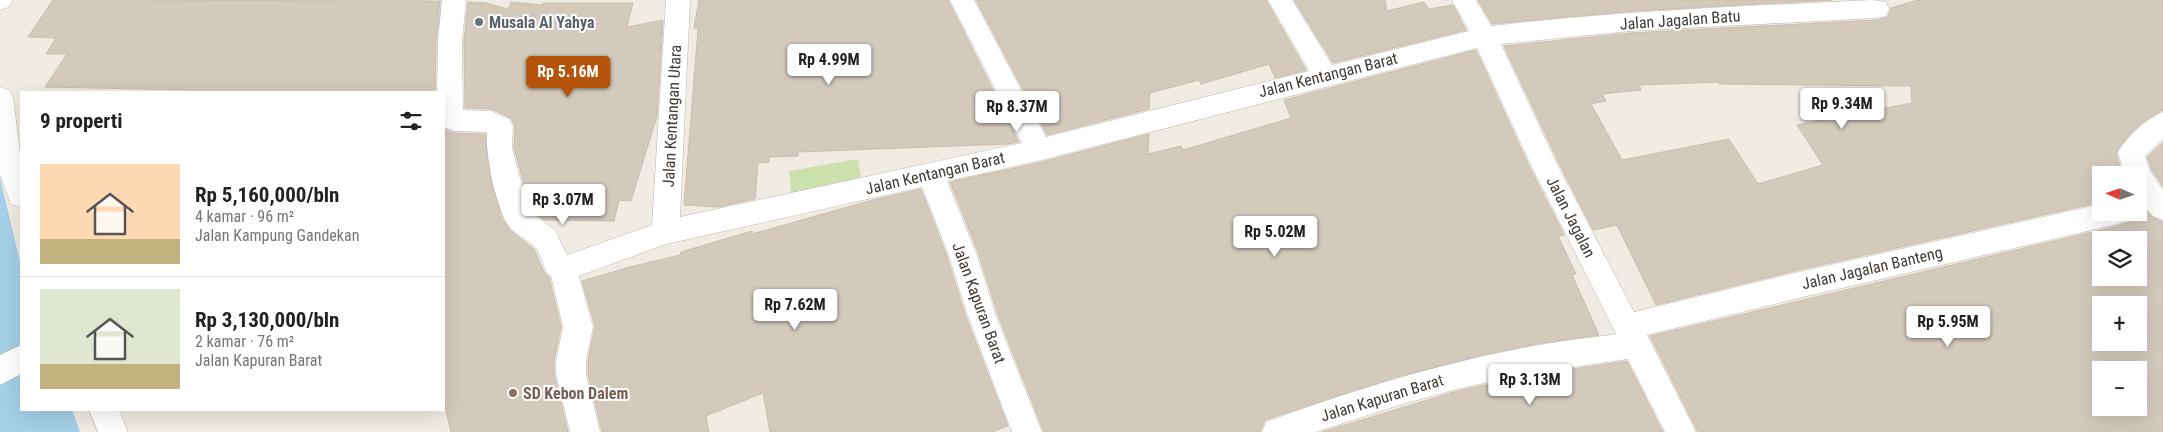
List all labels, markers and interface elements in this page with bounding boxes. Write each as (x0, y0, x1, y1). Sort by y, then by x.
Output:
street label: Jalan Jagalan Batu (1619, 6, 1741, 34)
place label: Musala Al Yahya (489, 13, 595, 32)
marker: Musala Al Yahya (473, 16, 485, 28)
street label: Jalan Kentangan Utara (659, 44, 685, 188)
pin: Rp 4.99M (777, 44, 881, 86)
street label: Jalan Kentangan Barat (1257, 48, 1400, 101)
text: Rp 4.99M (798, 50, 860, 69)
pin: Rp 5.16M (516, 56, 620, 98)
text: Rp 5.16M (537, 62, 599, 81)
pin: Rp 9.34M (1790, 88, 1894, 130)
pin: Rp 8.37M (965, 90, 1069, 133)
text: Rp 9.34M (1811, 94, 1873, 113)
text: Rp 8.37M (986, 97, 1048, 116)
icon: filters (397, 107, 425, 135)
text: 9 properti (40, 109, 123, 133)
street label: Jalan Kentangan Barat (863, 148, 1007, 198)
north arrow (2092, 166, 2148, 221)
map controls (2092, 166, 2147, 416)
street label: Jalan Jagalan (1543, 173, 1599, 261)
text: Rp 5,160,000/bln (195, 183, 339, 207)
icon: home (80, 184, 140, 244)
pin: Rp 3.07M (511, 184, 615, 226)
text: Rp 3.07M (532, 190, 594, 209)
text: 4 kamar · 96 m² (195, 207, 294, 226)
pin: Rp 5.02M (1223, 216, 1327, 258)
text: Rp 5.02M (1244, 222, 1306, 241)
text: Jalan Kampung Gandekan (195, 226, 359, 245)
button: layers (2092, 231, 2147, 286)
street label: Jalan Kapuran Barat (948, 240, 1010, 366)
street label: Jalan Jagalan Banteng (1800, 243, 1944, 293)
pin: Rp 7.62M (743, 288, 847, 331)
text: Rp 7.62M (764, 295, 826, 314)
button: + (2092, 296, 2147, 351)
pin: Rp 5.95M (1896, 306, 2000, 348)
text: Rp 3,130,000/bln (195, 308, 339, 332)
icon: home (80, 309, 140, 369)
text: Rp 5.95M (1917, 312, 1979, 331)
text: 2 kamar · 76 m² (195, 332, 294, 351)
text: Jalan Kapuran Barat (195, 351, 322, 370)
button: − (2092, 361, 2147, 416)
pin: Rp 3.13M (1478, 364, 1582, 406)
street label: Jalan Kapuran Barat (1318, 370, 1446, 426)
text: Rp 3.13M (1499, 370, 1561, 389)
place label: SD Kebon Dalem (523, 384, 628, 403)
marker: SD Kebon Dalem (507, 387, 519, 399)

